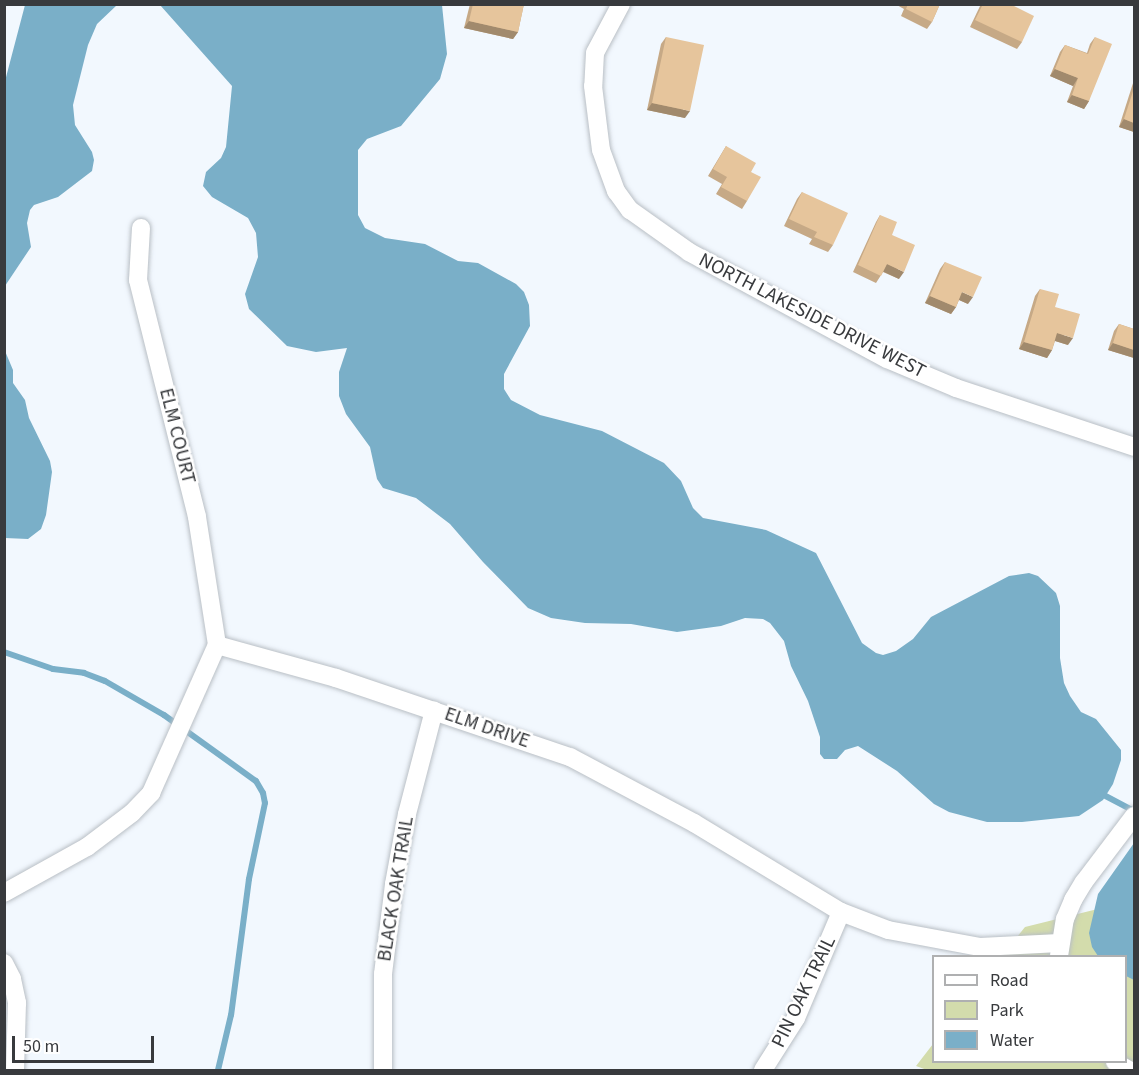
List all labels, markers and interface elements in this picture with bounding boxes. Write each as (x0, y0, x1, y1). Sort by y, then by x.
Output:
street label: NORTH LAKESIDE DRIVE WEST (694, 248, 930, 384)
street label: ELM COURT (154, 386, 200, 486)
street label: ELM DRIVE (441, 702, 533, 754)
street label: BLACK OAK TRAIL (373, 815, 419, 963)
street label: PIN OAK TRAIL (767, 932, 841, 1052)
legend (932, 955, 1127, 1063)
text: Road (990, 968, 1029, 993)
text: Park (990, 998, 1024, 1023)
scale bar (15, 1024, 158, 1062)
text: Water (990, 1028, 1034, 1053)
text: 50 m (23, 1034, 59, 1059)

